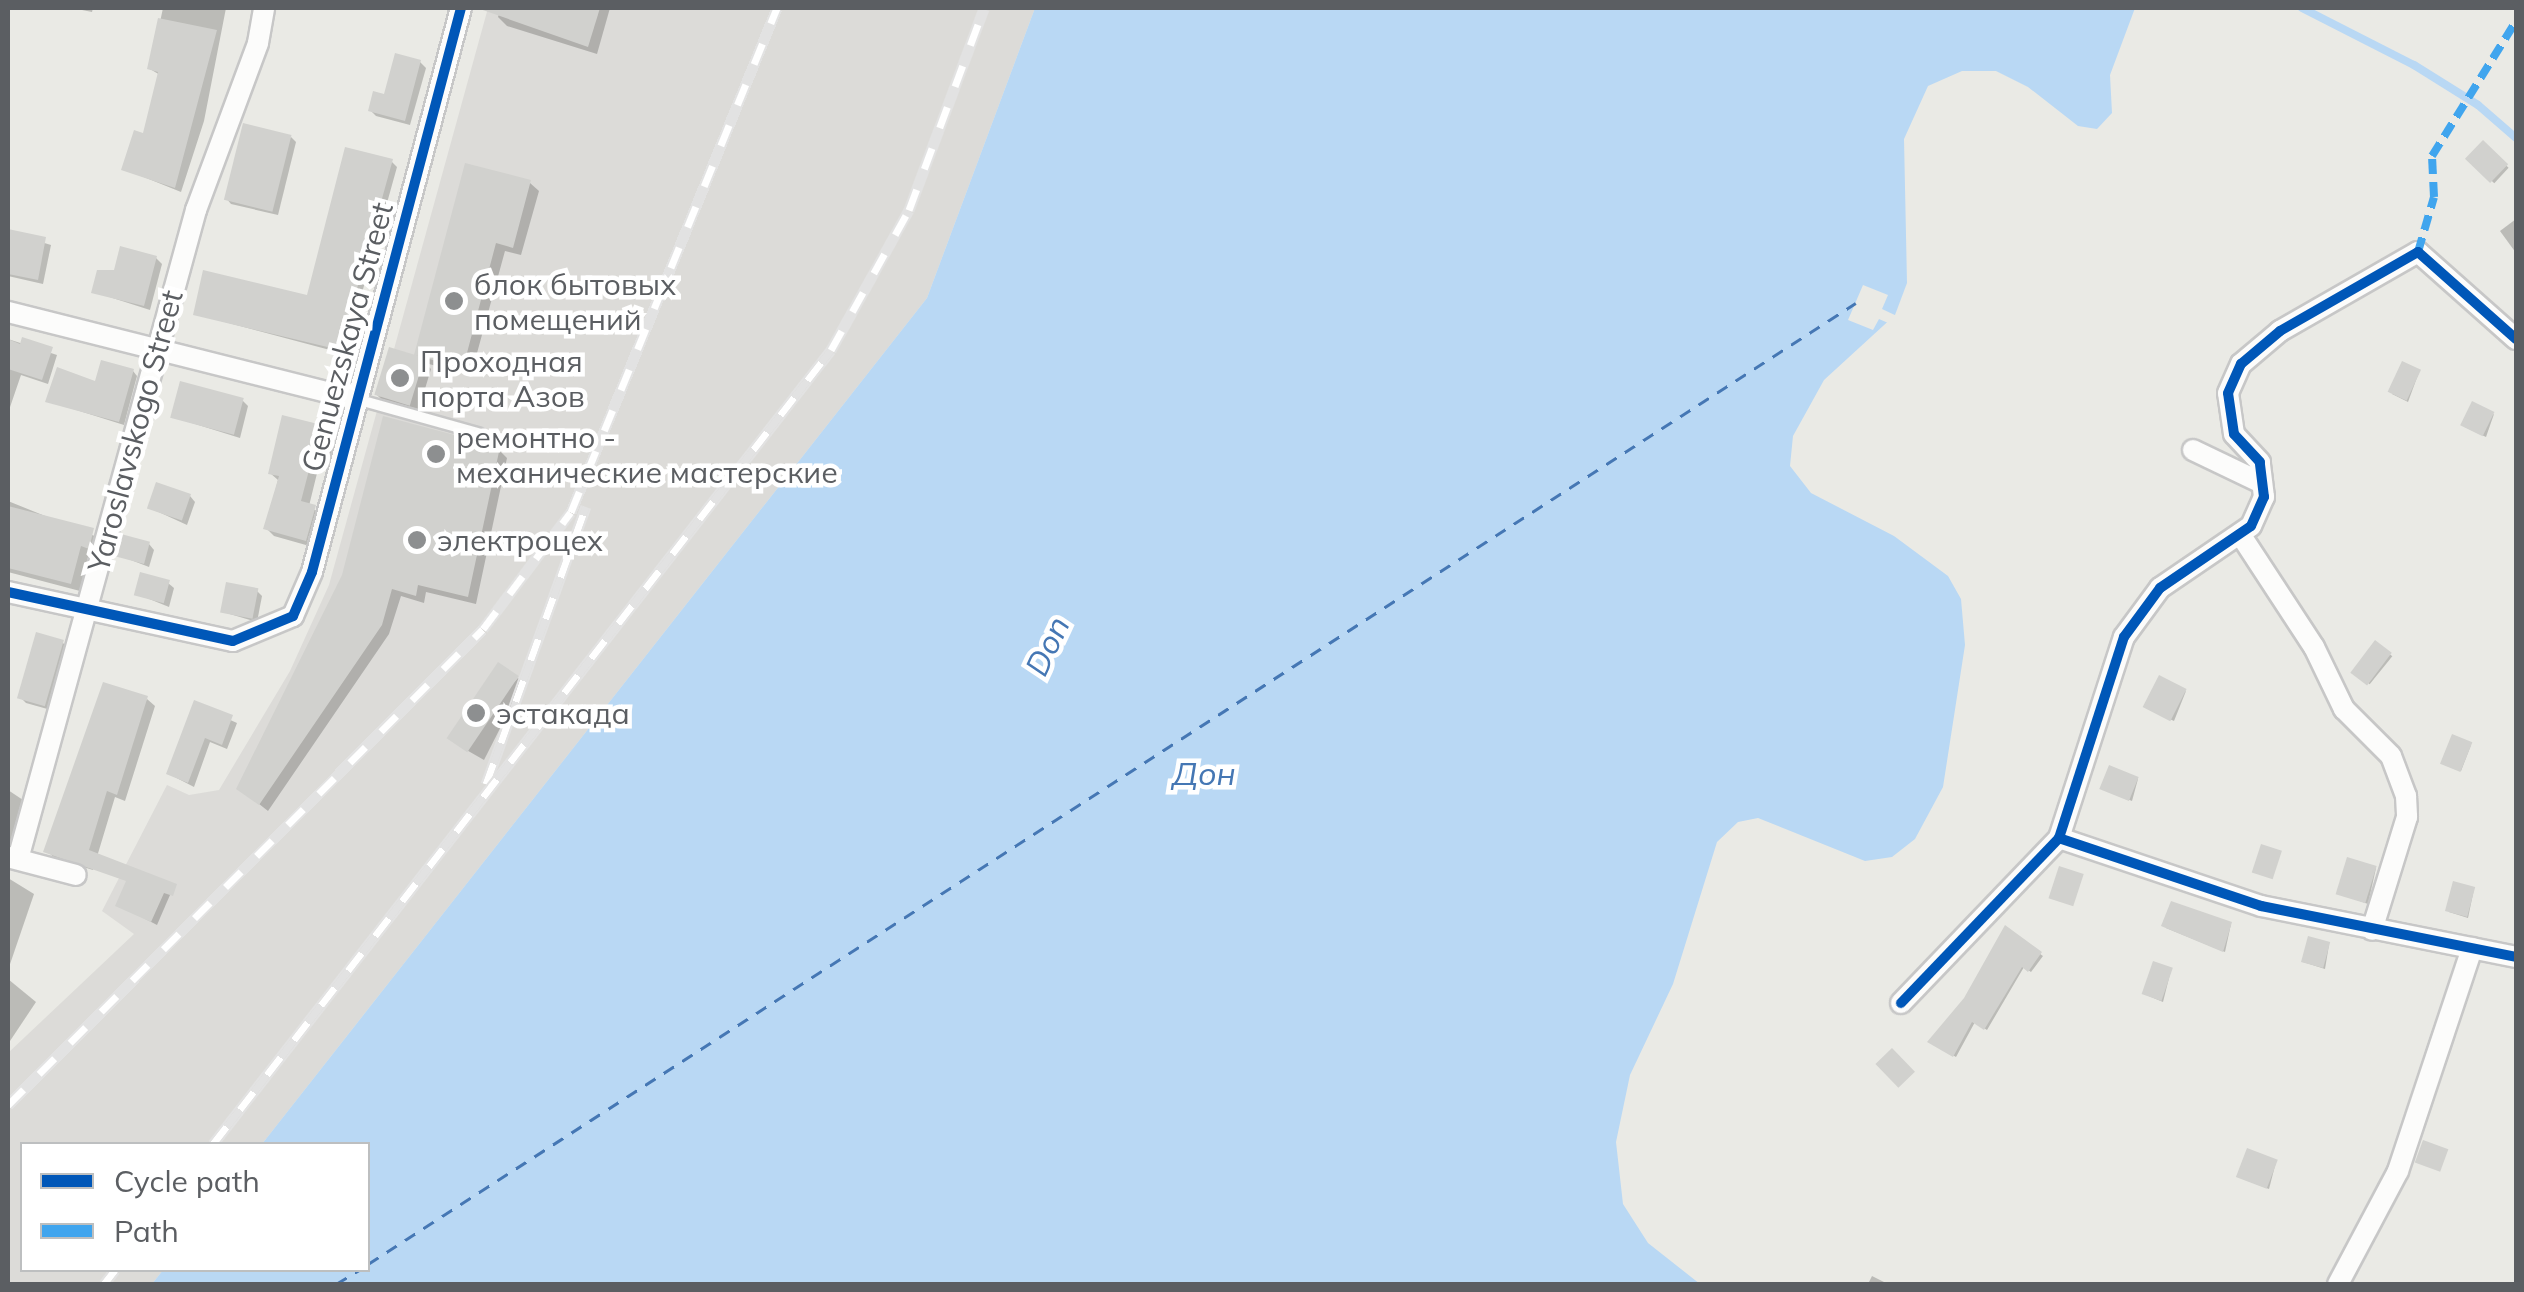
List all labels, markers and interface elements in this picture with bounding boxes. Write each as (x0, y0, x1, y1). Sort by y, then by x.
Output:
street label: Genuezskaya Street (294, 198, 400, 476)
place label: блок бытовых помещений (474, 266, 676, 336)
street label: Yaroslavskogo Street (80, 286, 190, 576)
marker: блок бытовых помещений (443, 290, 465, 312)
place label: Проходная порта Азов (420, 343, 585, 414)
marker: Проходная порта Азов (389, 367, 411, 389)
place label: ремонтно - механические мастерские (456, 419, 838, 490)
marker: ремонтно - механические мастерские (425, 443, 447, 465)
place label: электроцех (437, 522, 603, 558)
marker: электроцех (406, 529, 428, 551)
water label: Don (1017, 610, 1077, 682)
place label: эстакада (496, 695, 630, 731)
marker: эстакада (465, 702, 487, 724)
water label: Дон (1172, 754, 1236, 792)
legend (20, 1142, 370, 1272)
text: Cycle path (114, 1162, 260, 1200)
text: Path (114, 1212, 179, 1250)

